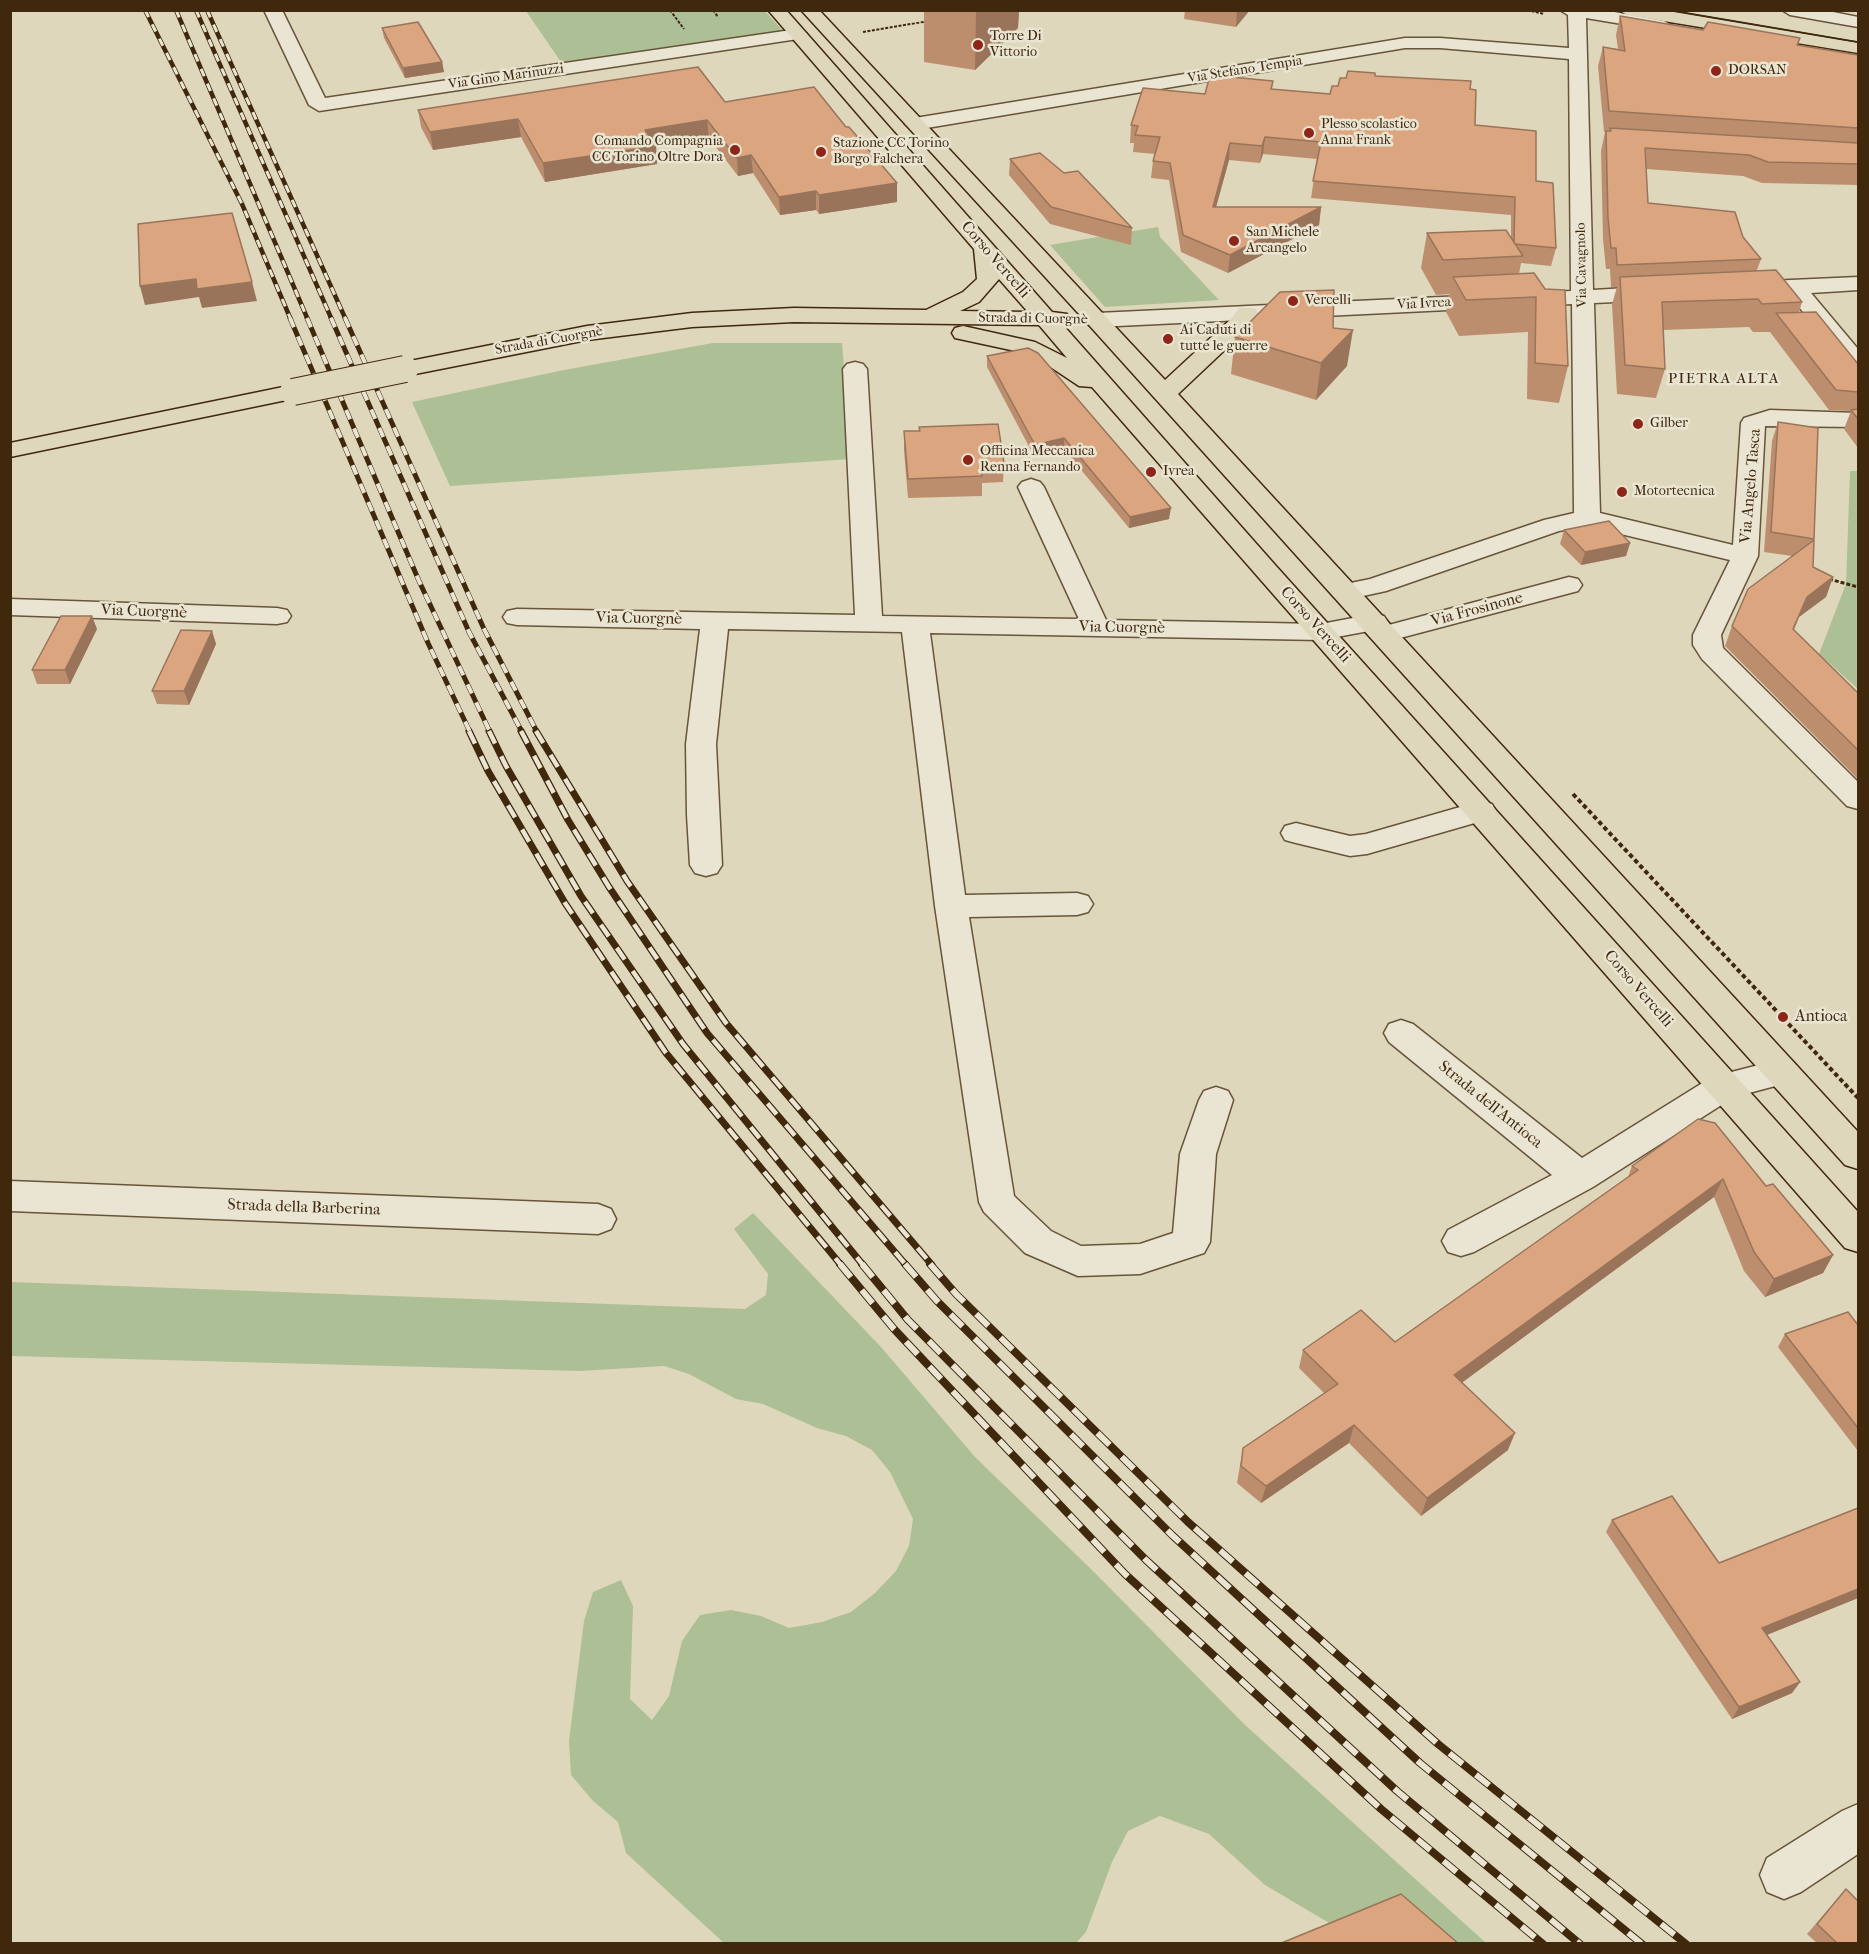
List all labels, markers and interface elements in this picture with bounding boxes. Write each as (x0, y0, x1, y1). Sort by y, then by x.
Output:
place label: Torre Di Vittorio (990, 29, 1042, 62)
marker: Torre Di Vittorio (971, 38, 985, 52)
street label: Via Stefano Tempia (1186, 53, 1304, 87)
street label: Via Gino Marinuzzi (447, 61, 565, 93)
place label: DORSAN (1728, 63, 1787, 79)
marker: DORSAN (1709, 64, 1723, 78)
place label: Plesso scolastico Anna Frank (1321, 117, 1417, 150)
marker: Plesso scolastico Anna Frank (1302, 126, 1316, 140)
place label: Comando Compagnia CC Torino Oltre Dora (592, 134, 723, 166)
place label: Stazione CC Torino Borgo Falchera (833, 136, 949, 168)
marker: Comando Compagnia CC Torino Oltre Dora (728, 143, 742, 157)
marker: Stazione CC Torino Borgo Falchera (814, 145, 828, 159)
street label: Corso Vercelli (956, 218, 1034, 302)
street label: Via Cavagnolo (1573, 222, 1591, 308)
place label: San Michele Arcangelo (1246, 225, 1319, 258)
marker: San Michele Arcangelo (1227, 234, 1241, 248)
place label: Vercelli (1305, 293, 1351, 309)
marker: Vercelli (1286, 294, 1300, 308)
street label: Via Ivrea (1397, 294, 1451, 314)
street label: Strada di Cuorgnè (978, 310, 1088, 328)
street label: Strada di Cuorgnè (494, 323, 604, 359)
place label: Ai Caduti di tutte le guerre (1180, 323, 1268, 356)
marker: Ai Caduti di tutte le guerre (1161, 332, 1175, 346)
district label: PIETRA ALTA (1668, 370, 1780, 388)
place label: Gilber (1650, 416, 1688, 432)
marker: Gilber (1631, 417, 1645, 431)
street label: Via Angelo Tasca (1736, 428, 1766, 544)
place label: Officina Meccanica Renna Fernando (980, 444, 1094, 476)
marker: Officina Meccanica Renna Fernando (961, 453, 975, 467)
place label: Ivrea (1163, 464, 1194, 480)
marker: Ivrea (1144, 465, 1158, 479)
place label: Motortecnica (1634, 484, 1715, 500)
marker: Motortecnica (1615, 485, 1629, 499)
street label: Corso Vercelli (1276, 583, 1354, 667)
street label: Via Frosinone (1429, 589, 1525, 631)
street label: Via Cuorgnè (101, 601, 187, 623)
street label: Via Cuorgnè (596, 609, 682, 629)
street label: Via Cuorgnè (1079, 618, 1165, 638)
street label: Corso Vercelli (1599, 947, 1677, 1031)
place label: Antioca (1795, 1007, 1847, 1027)
marker: Antioca (1776, 1010, 1790, 1024)
street label: Strada dell'Antioca (1434, 1057, 1546, 1153)
street label: Strada della Barberina (227, 1196, 381, 1220)

